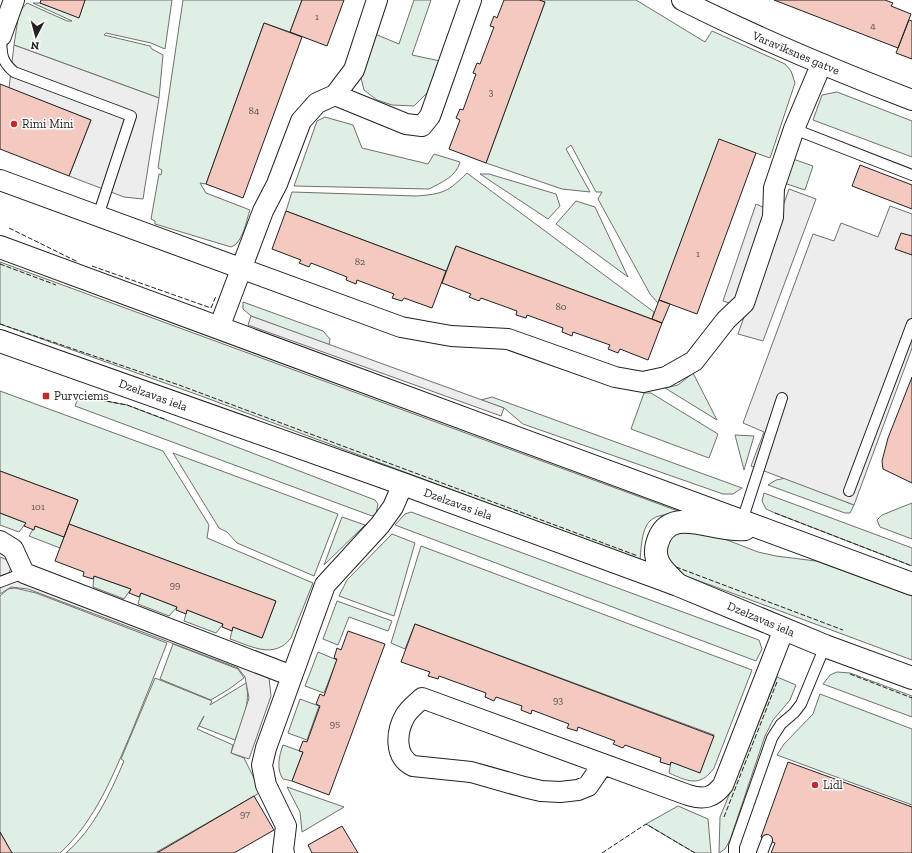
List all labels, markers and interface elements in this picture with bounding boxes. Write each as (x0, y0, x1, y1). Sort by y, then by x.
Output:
house number: 1 (315, 11, 319, 23)
north arrow (16, 16, 56, 56)
house number: 4 (870, 20, 876, 32)
street label: Varavīksnes gatve (749, 28, 842, 78)
text: N (30, 38, 40, 52)
house number: 3 (489, 86, 494, 98)
house number: 84 (249, 105, 260, 117)
place label: Rimi Mini (22, 117, 74, 131)
marker: Rimi Mini (9, 119, 19, 129)
house number: 1 (696, 248, 700, 260)
house number: 82 (355, 256, 365, 268)
house number: 80 (555, 301, 567, 313)
street label: Dzelzavas iela (117, 376, 189, 414)
place label: Purvciems (54, 389, 109, 403)
marker: Purvciems (41, 391, 51, 401)
street label: Dzelzavas iela (422, 485, 494, 523)
house number: 101 (31, 501, 45, 513)
house number: 99 (170, 579, 180, 591)
street label: Dzelzavas iela (725, 599, 797, 640)
house number: 93 (553, 694, 563, 706)
house number: 95 (330, 718, 340, 730)
place label: Lidl (823, 778, 843, 792)
marker: Lidl (810, 780, 820, 790)
house number: 97 (240, 808, 250, 820)

